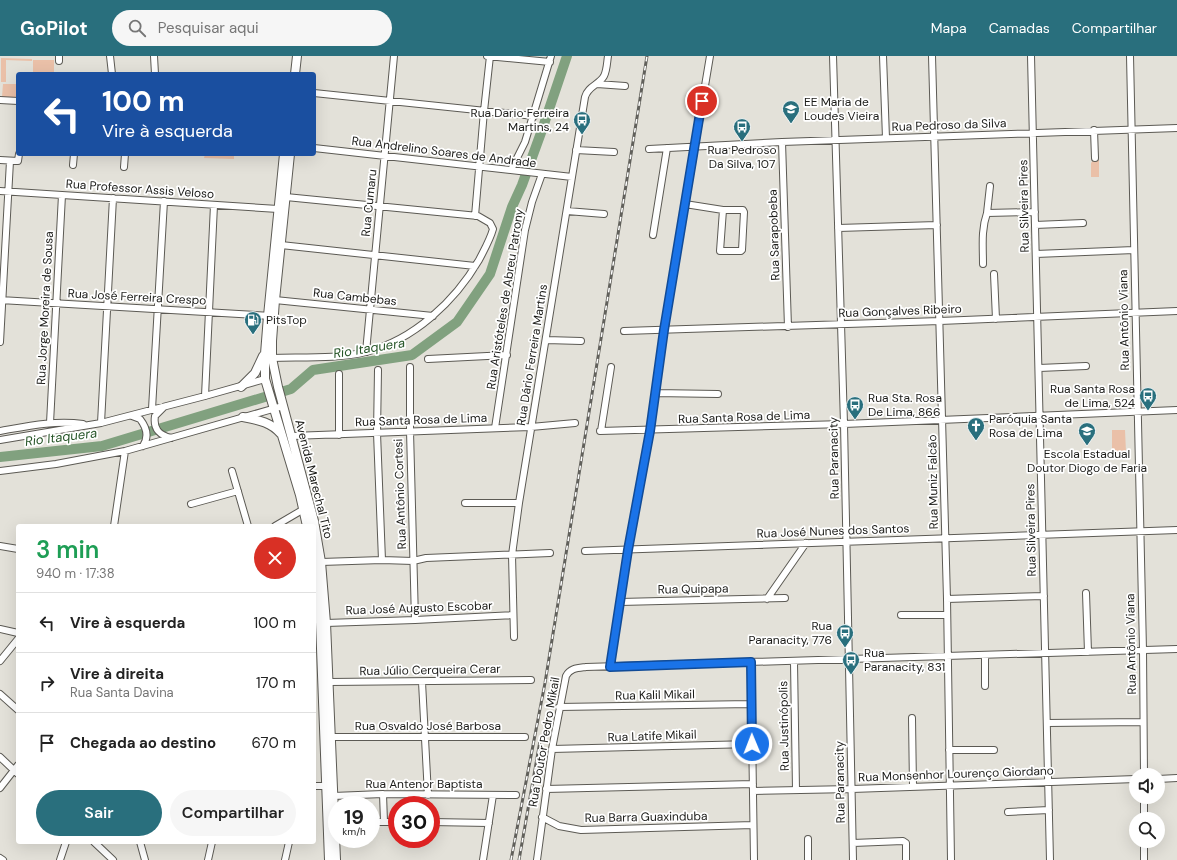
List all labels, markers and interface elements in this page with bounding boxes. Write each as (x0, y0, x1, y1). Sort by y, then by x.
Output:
search box (112, 10, 392, 46)
text: GoPilot (20, 16, 88, 41)
icon: search (126, 17, 148, 39)
text: Pesquisar aqui (158, 18, 259, 38)
text: Mapa (931, 19, 967, 37)
text: Camadas (989, 19, 1050, 37)
text: Compartilhar (1072, 19, 1157, 37)
text: 100 m (102, 83, 185, 120)
pin (685, 84, 719, 118)
icon: left (36, 88, 88, 140)
icon: arrive (691, 90, 713, 112)
place label: EE Maria de Loudes Vieira (804, 94, 879, 124)
school or university icon: EE Maria de Loudes Vieira (781, 99, 801, 124)
place label: Rua Dario Ferreira Martins, 24 (471, 105, 569, 135)
bus stop icon: Rua Dario Ferreira Martins, 24 (572, 110, 592, 135)
street label: Rua Pedroso da Silva (891, 115, 1007, 135)
bus stop icon: Rua Pedroso Da Silva, 107 (732, 117, 752, 142)
text: Vire à esquerda (102, 119, 233, 143)
street label: Rua Andrelino Soares de Andrade (351, 133, 537, 171)
place label: Rua Pedroso Da Silva, 107 (707, 142, 777, 172)
street label: Rua Silveira Pires (1015, 159, 1033, 253)
street label: Rua Cumaru (358, 168, 381, 238)
street label: Rua Professor Assis Veloso (65, 176, 215, 202)
street label: Rua Sarapobeba (764, 189, 784, 281)
street label: Rua Aristóteles de Abreu Patrony (483, 207, 527, 391)
street label: Rua Jorge Moreira de Sousa (33, 231, 57, 385)
street label: Rua Antônio Viana (1115, 269, 1133, 371)
street label: Rua Dário Ferreira Martins (513, 283, 551, 427)
street label: Rua José Ferreira Crespo (67, 285, 207, 309)
street label: Rua Cambebas (312, 285, 398, 309)
street label: Rua Gonçalves Ribeiro (838, 301, 962, 321)
fuel station icon: PitsTop (243, 310, 263, 335)
place label: PitsTop (266, 312, 307, 328)
water label: Rio Itaquera (332, 334, 406, 362)
place label: Rua Santa Rosa de Lima, 524 (1050, 381, 1135, 411)
bus stop icon: Rua Santa Rosa de Lima, 524 (1138, 386, 1158, 411)
place label: Rua Sta. Rosa De Lima, 866 (868, 390, 942, 420)
bus stop icon: Rua Sta. Rosa De Lima, 866 (845, 395, 865, 420)
street label: Rua Santa Rosa de Lima (678, 407, 810, 427)
street label: Rua Santa Rosa de Lima (355, 410, 487, 430)
place label: Paróquia Santa Rosa de Lima (989, 411, 1072, 441)
street label: Rua Paranacity (825, 416, 843, 499)
church icon: Paróquia Santa Rosa de Lima (966, 416, 986, 441)
street label: Avenida Marechal Tito (291, 418, 337, 540)
school or university icon: Escola Estadual Doutor Diogo de Faria (1077, 421, 1097, 446)
water label: Rio Itaquera (24, 424, 98, 450)
street label: Rua Muniz Falcão (924, 434, 942, 530)
street label: Rua Antônio Cortesi (390, 438, 410, 550)
place label: Escola Estadual Doutor Diogo de Faria (1027, 446, 1147, 476)
street label: Rua Silveira Pires (1022, 483, 1040, 577)
street label: Rua José Nunes dos Santos (756, 520, 910, 542)
text: 3 min (36, 534, 99, 565)
button: close (254, 537, 296, 579)
text: 940 m · 17:38 (36, 565, 115, 582)
street label: Rua Quipapa (657, 580, 729, 598)
street label: Rua Antônio Viana (1122, 593, 1140, 695)
street label: Rua José Augusto Escobar (345, 597, 493, 619)
icon: left (36, 612, 58, 634)
text: Vire à esquerda (70, 613, 185, 633)
text: 100 m (253, 613, 296, 633)
place label: Rua Paranacity, 776 (749, 618, 832, 648)
bus stop icon: Rua Paranacity, 776 (835, 623, 855, 648)
place label: Rua Paranacity, 831 (864, 645, 945, 675)
bus stop icon: Rua Paranacity, 831 (841, 650, 861, 675)
street label: Rua Júlio Cerqueira Cerar (359, 661, 501, 679)
text: Vire à direita (70, 664, 164, 684)
icon: right (36, 672, 58, 694)
text: 170 m (256, 673, 296, 693)
street label: Rua Doutor Pedro Mikail (525, 676, 563, 808)
street label: Rua Justinópolis (775, 681, 793, 771)
text: Rua Santa Davina (70, 684, 174, 701)
street label: Rua Kalil Mikail (615, 686, 695, 704)
street label: Rua Osvaldo José Barbosa (355, 718, 501, 734)
position arrow (731, 723, 773, 765)
street label: Rua Latife Mikail (607, 726, 697, 746)
icon: arrive (36, 732, 58, 754)
text: Chegada ao destino (70, 733, 216, 753)
text: 670 m (252, 733, 296, 753)
street label: Rua Paranacity (831, 740, 849, 823)
street label: Rua Monsenhor Lourenço Giordano (858, 763, 1054, 785)
map controls (1129, 768, 1165, 848)
button: sound (1129, 768, 1165, 804)
street label: Rua Antenor Baptista (365, 776, 483, 792)
button: Sair (36, 790, 162, 836)
button: Compartilhar (170, 790, 296, 836)
speed limit sign: 30 (388, 796, 440, 848)
text: 19 (344, 804, 364, 830)
street label: Rua Barra Guaxinduba (584, 808, 708, 826)
button: search (1129, 812, 1165, 848)
text: km/h (342, 825, 366, 838)

